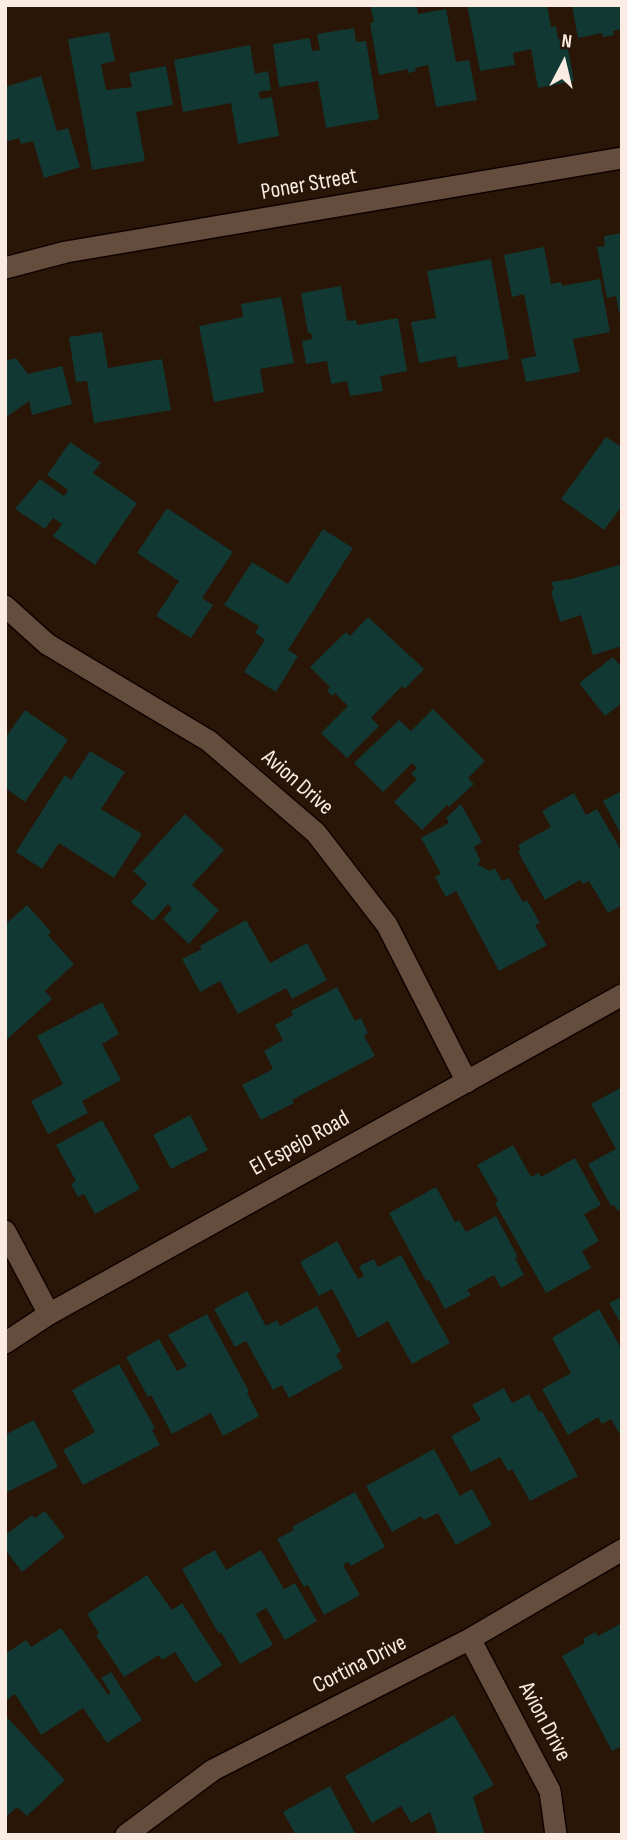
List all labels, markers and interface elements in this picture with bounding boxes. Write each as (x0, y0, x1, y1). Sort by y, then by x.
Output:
north arrow (529, 28, 599, 98)
text: N (560, 30, 573, 54)
street label: Poner Street (259, 163, 359, 207)
street label: Avion Drive (256, 744, 338, 822)
street label: El Espejo Road (245, 1105, 355, 1183)
street label: Cortina Drive (309, 1630, 411, 1700)
street label: Avion Drive (512, 1678, 576, 1766)

